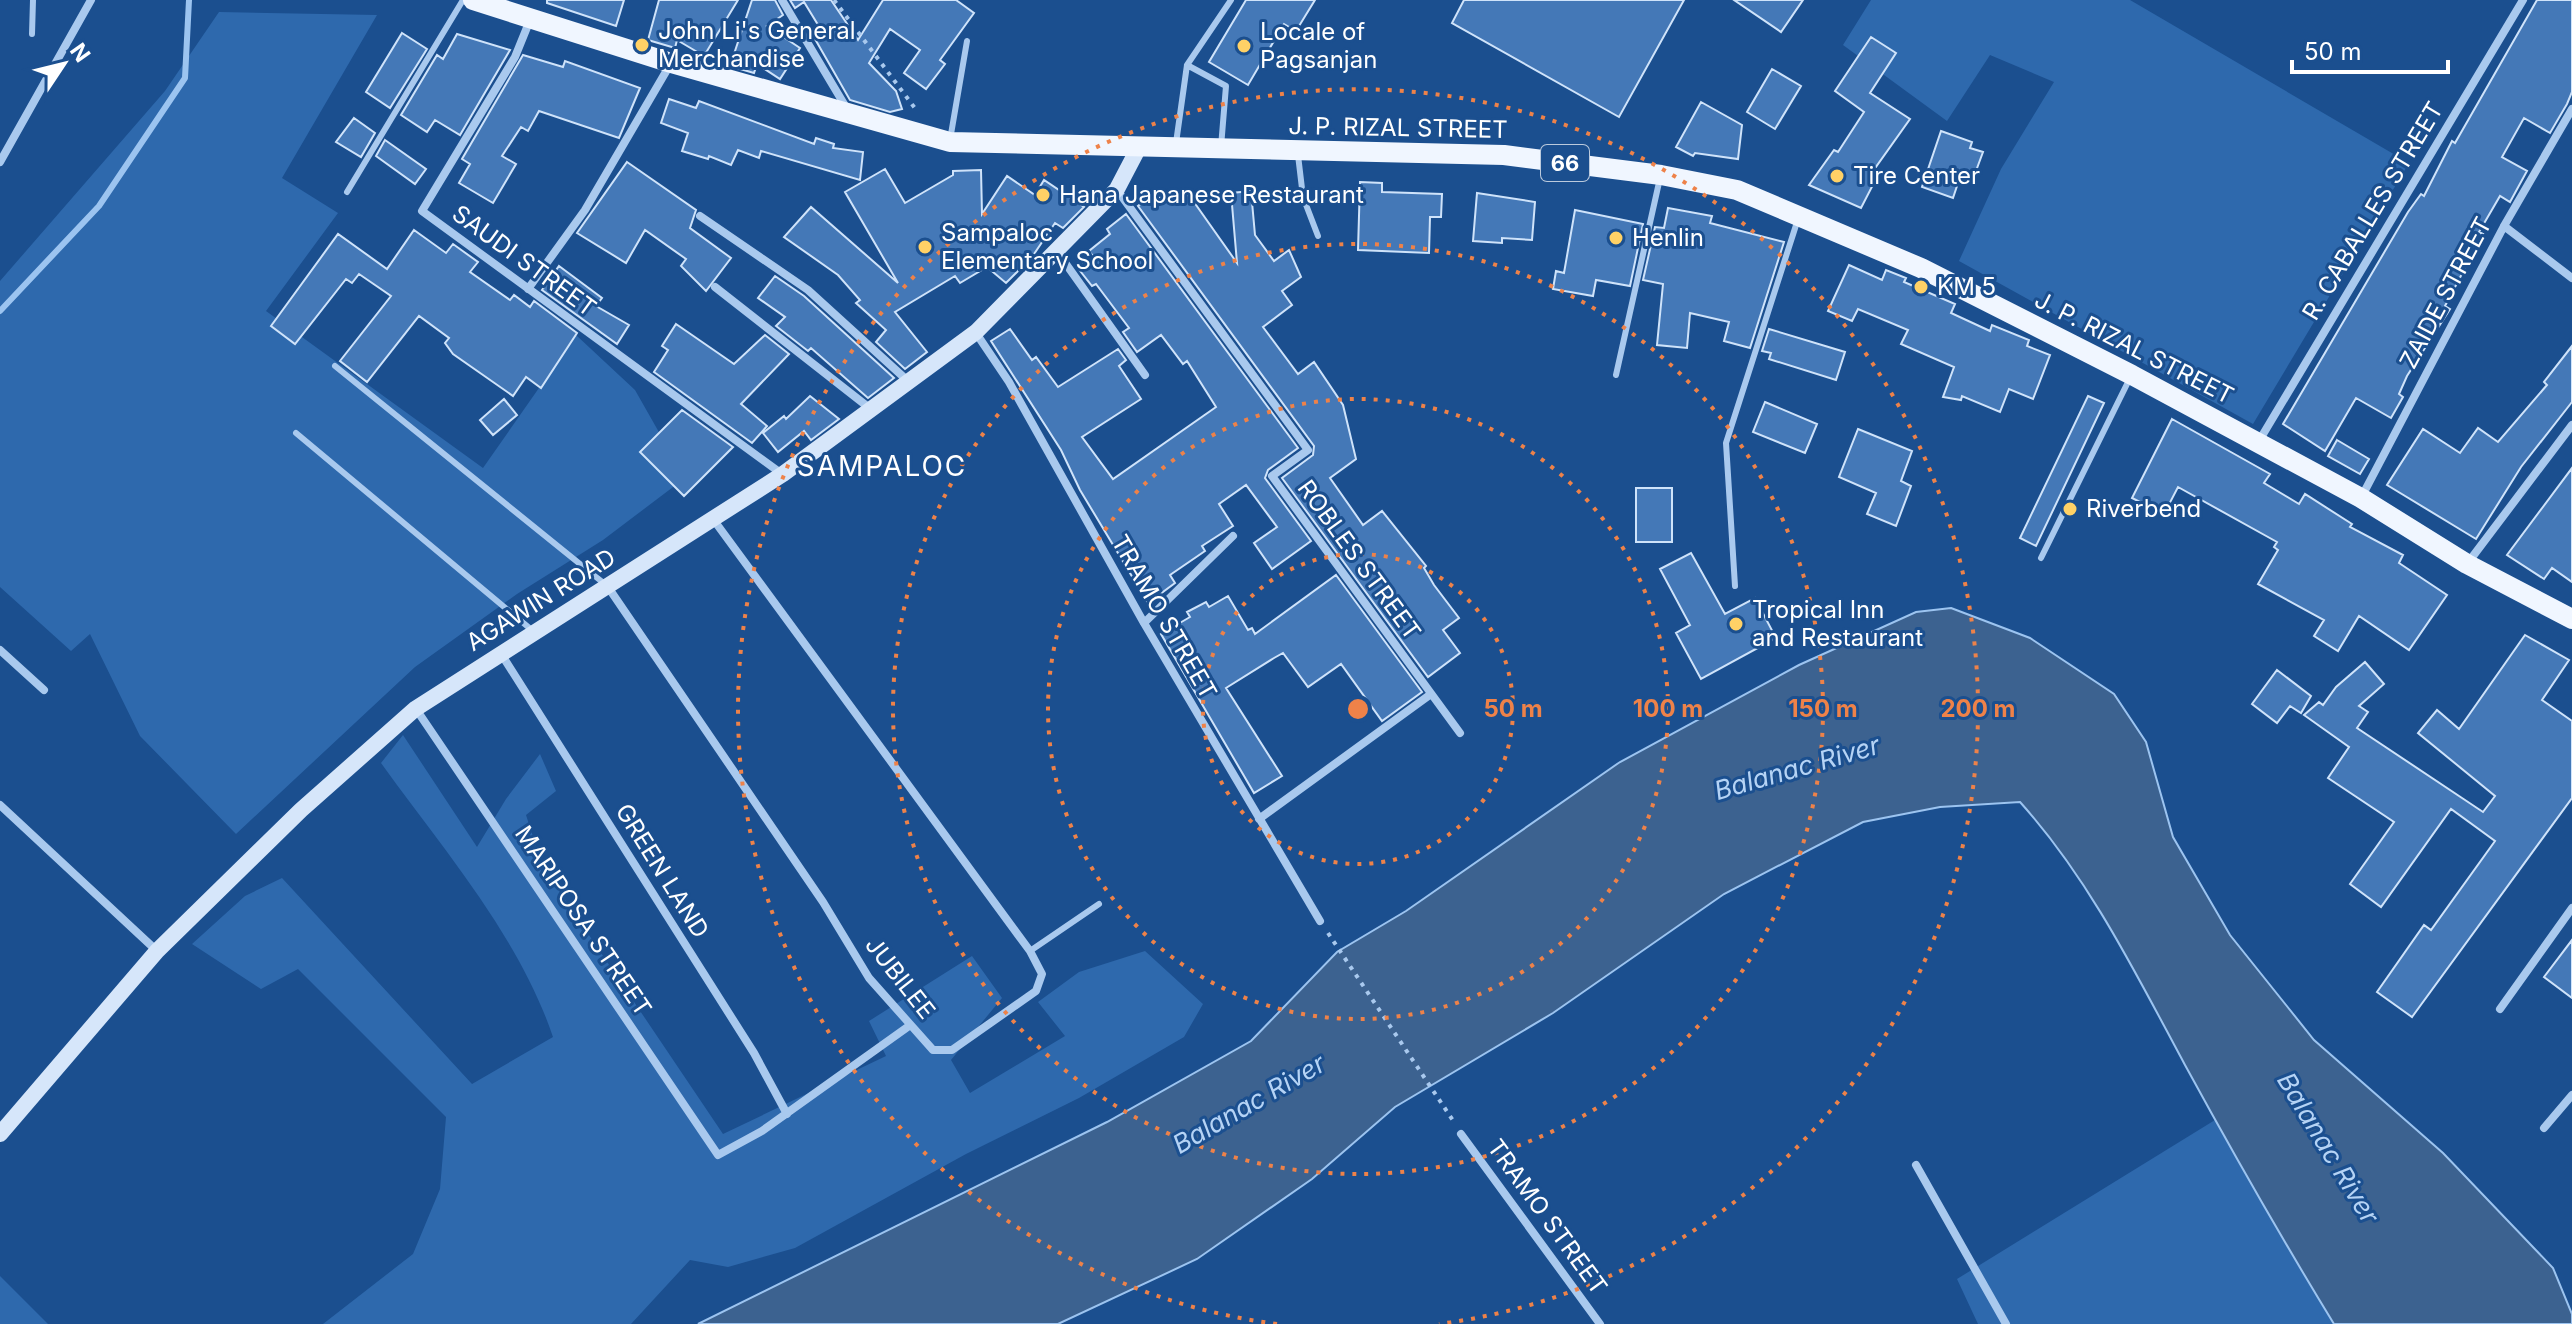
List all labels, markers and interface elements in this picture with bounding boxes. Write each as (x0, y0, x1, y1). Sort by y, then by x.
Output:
place label: John Li's General Merchandise (658, 16, 856, 73)
place label: Locale of Pagsanjan (1260, 17, 1377, 74)
north arrow (24, 24, 104, 104)
scale bar (2292, 24, 2448, 74)
marker: John Li's General Merchandise (633, 36, 651, 54)
marker: Locale of Pagsanjan (1235, 37, 1253, 55)
text: 50 m (2304, 37, 2362, 66)
text: N (65, 38, 96, 67)
street label: R. CABALLES STREET (2296, 96, 2449, 325)
street label: J. P. RIZAL STREET (1288, 111, 1508, 144)
road number: 66 (1541, 145, 1589, 181)
place label: Tire Center (1853, 161, 1980, 190)
marker: Tire Center (1828, 167, 1846, 185)
place label: Hana Japanese Restaurant (1059, 180, 1364, 209)
marker: Hana Japanese Restaurant (1034, 186, 1052, 204)
street label: SAUDI STREET (447, 199, 602, 322)
street label: ZAIDE STREET (2393, 212, 2498, 373)
place label: Sampaloc Elementary School (941, 218, 1153, 275)
place label: Henlin (1632, 223, 1704, 252)
marker: Henlin (1607, 229, 1625, 247)
marker: Sampaloc Elementary School (916, 238, 934, 256)
place label: KM 5 (1937, 272, 1996, 301)
marker: KM 5 (1912, 278, 1930, 296)
street label: J. P. RIZAL STREET (2030, 285, 2239, 410)
district label: SAMPALOC (797, 449, 967, 483)
street label: ROBLES STREET (1292, 474, 1427, 645)
place label: Riverbend (2086, 494, 2201, 523)
marker: Riverbend (2061, 500, 2079, 518)
street label: TRAMO STREET (1106, 529, 1223, 704)
street label: AGAWIN ROAD (461, 542, 621, 657)
place label: Tropical Inn and Restaurant (1752, 595, 1923, 652)
marker: Tropical Inn and Restaurant (1727, 615, 1745, 633)
text: 50 m (1483, 694, 1543, 723)
text: 100 m (1633, 694, 1703, 723)
text: 150 m (1788, 694, 1858, 723)
text: 200 m (1940, 694, 2016, 723)
centre of rings (1344, 695, 1372, 723)
water label: Balanac River (1711, 729, 1884, 806)
street label: GREEN LAND (610, 798, 715, 943)
street label: MARIPOSA STREET (509, 820, 658, 1021)
street label: JUBILEE (859, 931, 941, 1024)
water label: Balanac River (1167, 1047, 1331, 1160)
water label: Balanac River (2271, 1067, 2386, 1230)
street label: TRAMO STREET (1481, 1133, 1613, 1300)

